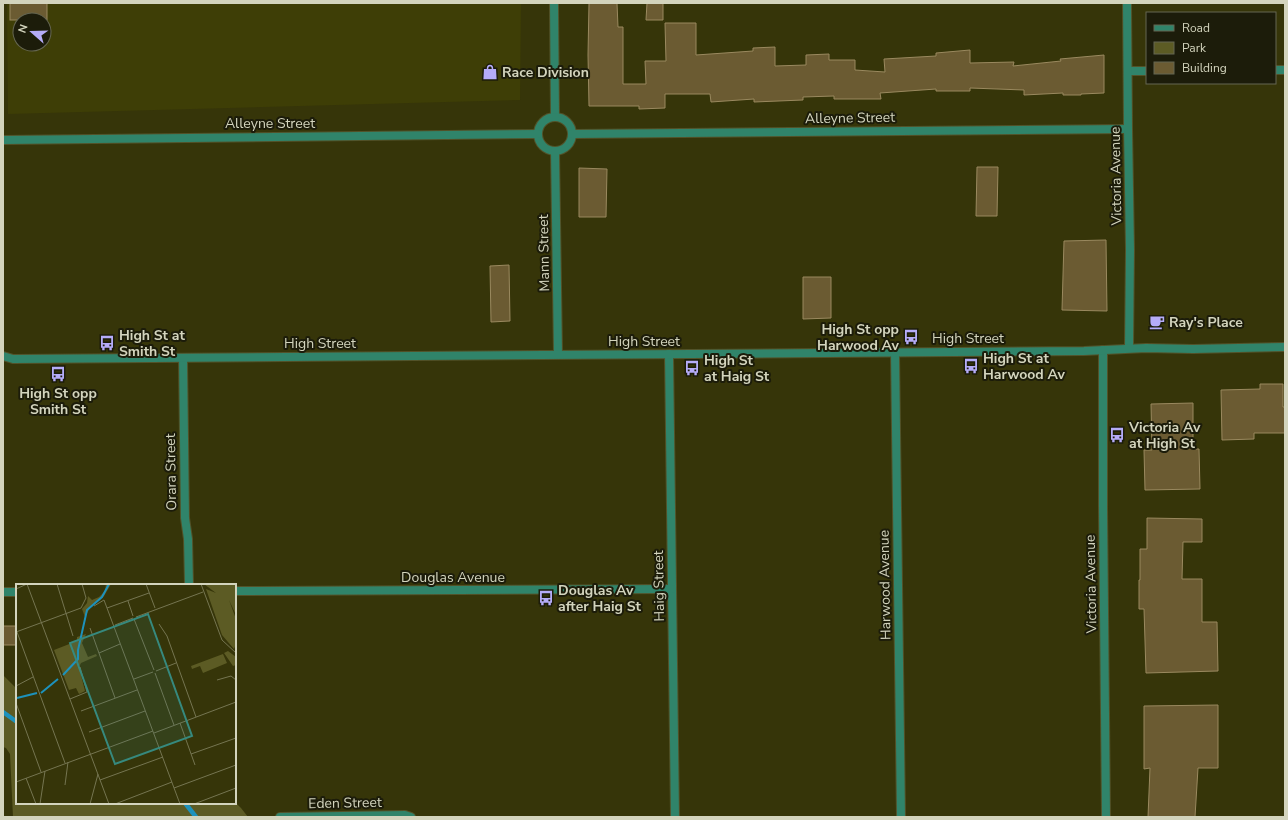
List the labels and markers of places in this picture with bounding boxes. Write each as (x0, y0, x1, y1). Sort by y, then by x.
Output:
shop icon: Race Division (481, 63, 499, 81)
place label: Race Division (502, 63, 589, 82)
cafe icon: Ray's Place (1148, 313, 1166, 331)
place label: Ray's Place (1169, 313, 1243, 332)
place label: High St opp Harwood Av (817, 320, 900, 355)
place label: High St at Smith St (119, 326, 185, 361)
bus stop icon: High St opp Harwood Av (902, 328, 920, 346)
bus stop icon: High St at Smith St (98, 334, 116, 352)
place label: High St at Harwood Av (983, 349, 1066, 384)
place label: High St at Haig St (704, 351, 770, 386)
bus stop icon: High St at Harwood Av (962, 357, 980, 375)
bus stop icon: High St at Haig St (683, 359, 701, 377)
bus stop icon: High St opp Smith St (49, 365, 67, 383)
place label: High St opp Smith St (19, 384, 97, 419)
place label: Victoria Av at High St (1128, 418, 1201, 453)
bus stop icon: Victoria Av at High St (1108, 426, 1126, 444)
place label: Douglas Av after Haig St (558, 581, 642, 616)
bus stop icon: Douglas Av after Haig St (537, 589, 555, 607)

